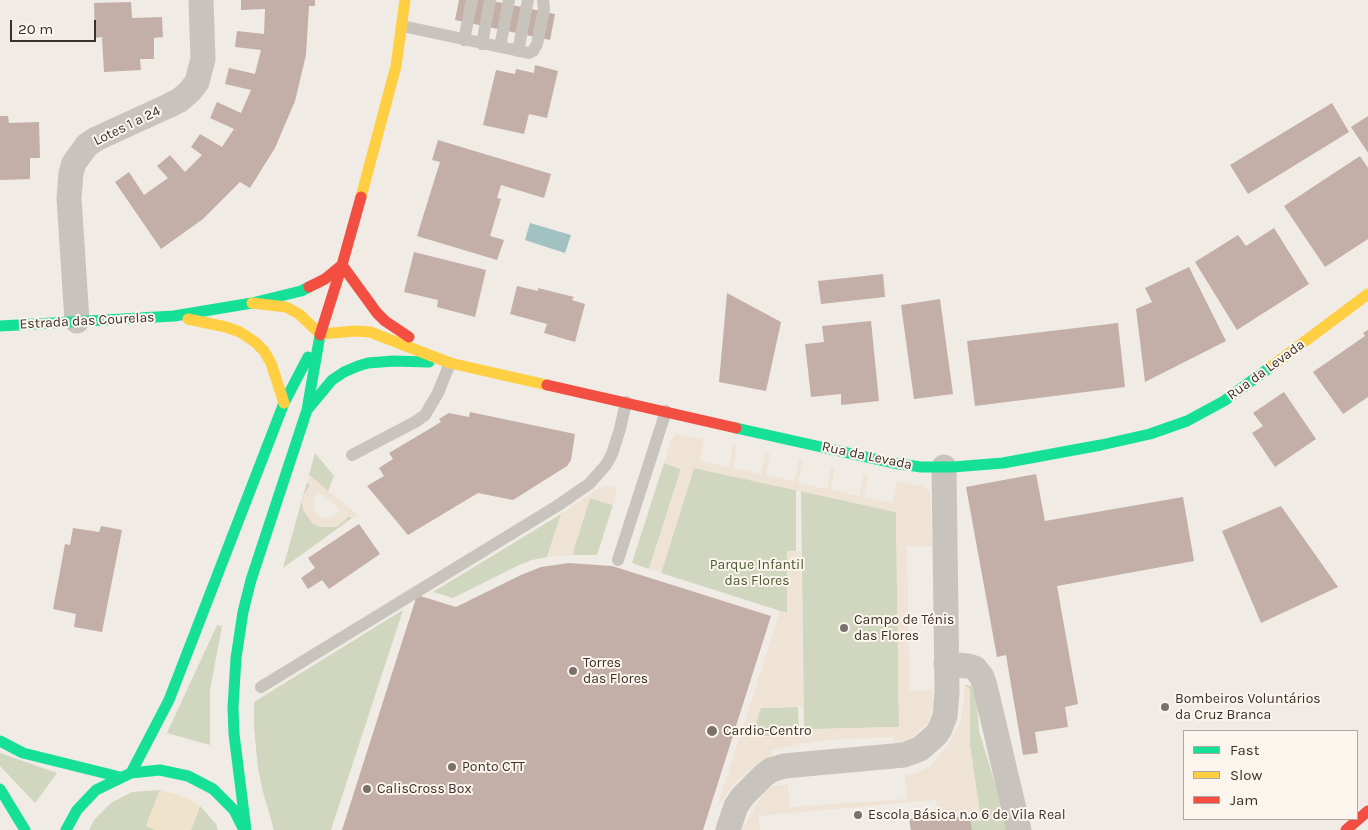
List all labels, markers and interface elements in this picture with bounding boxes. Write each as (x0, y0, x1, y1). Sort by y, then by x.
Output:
scale bar (12, 10, 99, 42)
text: 20 m (18, 20, 53, 38)
street label: Lotes 1 a 24 (91, 103, 163, 149)
street label: Estrada das Courelas (19, 309, 155, 333)
street label: Rua da Levada (1224, 336, 1308, 404)
street label: Rua da Levada (820, 438, 914, 474)
park label: Parque Infantil das Flores (710, 557, 804, 590)
place label: Campo de Ténis das Flores (854, 612, 954, 644)
marker: Campo de Ténis das Flores (838, 622, 850, 634)
place label: Torres das Flores (583, 655, 648, 688)
marker: Torres das Flores (567, 665, 579, 677)
place label: Bombeiros Voluntários da Cruz Branca (1175, 691, 1321, 724)
marker: Bombeiros Voluntários da Cruz Branca (1159, 701, 1171, 713)
place label: Cardio-Centro (723, 723, 812, 739)
marker: Cardio-Centro (705, 724, 719, 738)
legend (1183, 730, 1358, 820)
text: Fast (1230, 741, 1259, 759)
place label: Ponto CTT (462, 759, 525, 775)
marker: Ponto CTT (446, 761, 458, 773)
text: Slow (1230, 766, 1262, 784)
place label: CalisCross Box (377, 781, 472, 797)
marker: CalisCross Box (361, 783, 373, 795)
text: Jam (1230, 791, 1258, 809)
place label: Escola Básica n.º 6 de Vila Real (868, 807, 1066, 823)
marker: Escola Básica n.º 6 de Vila Real (852, 809, 864, 821)

